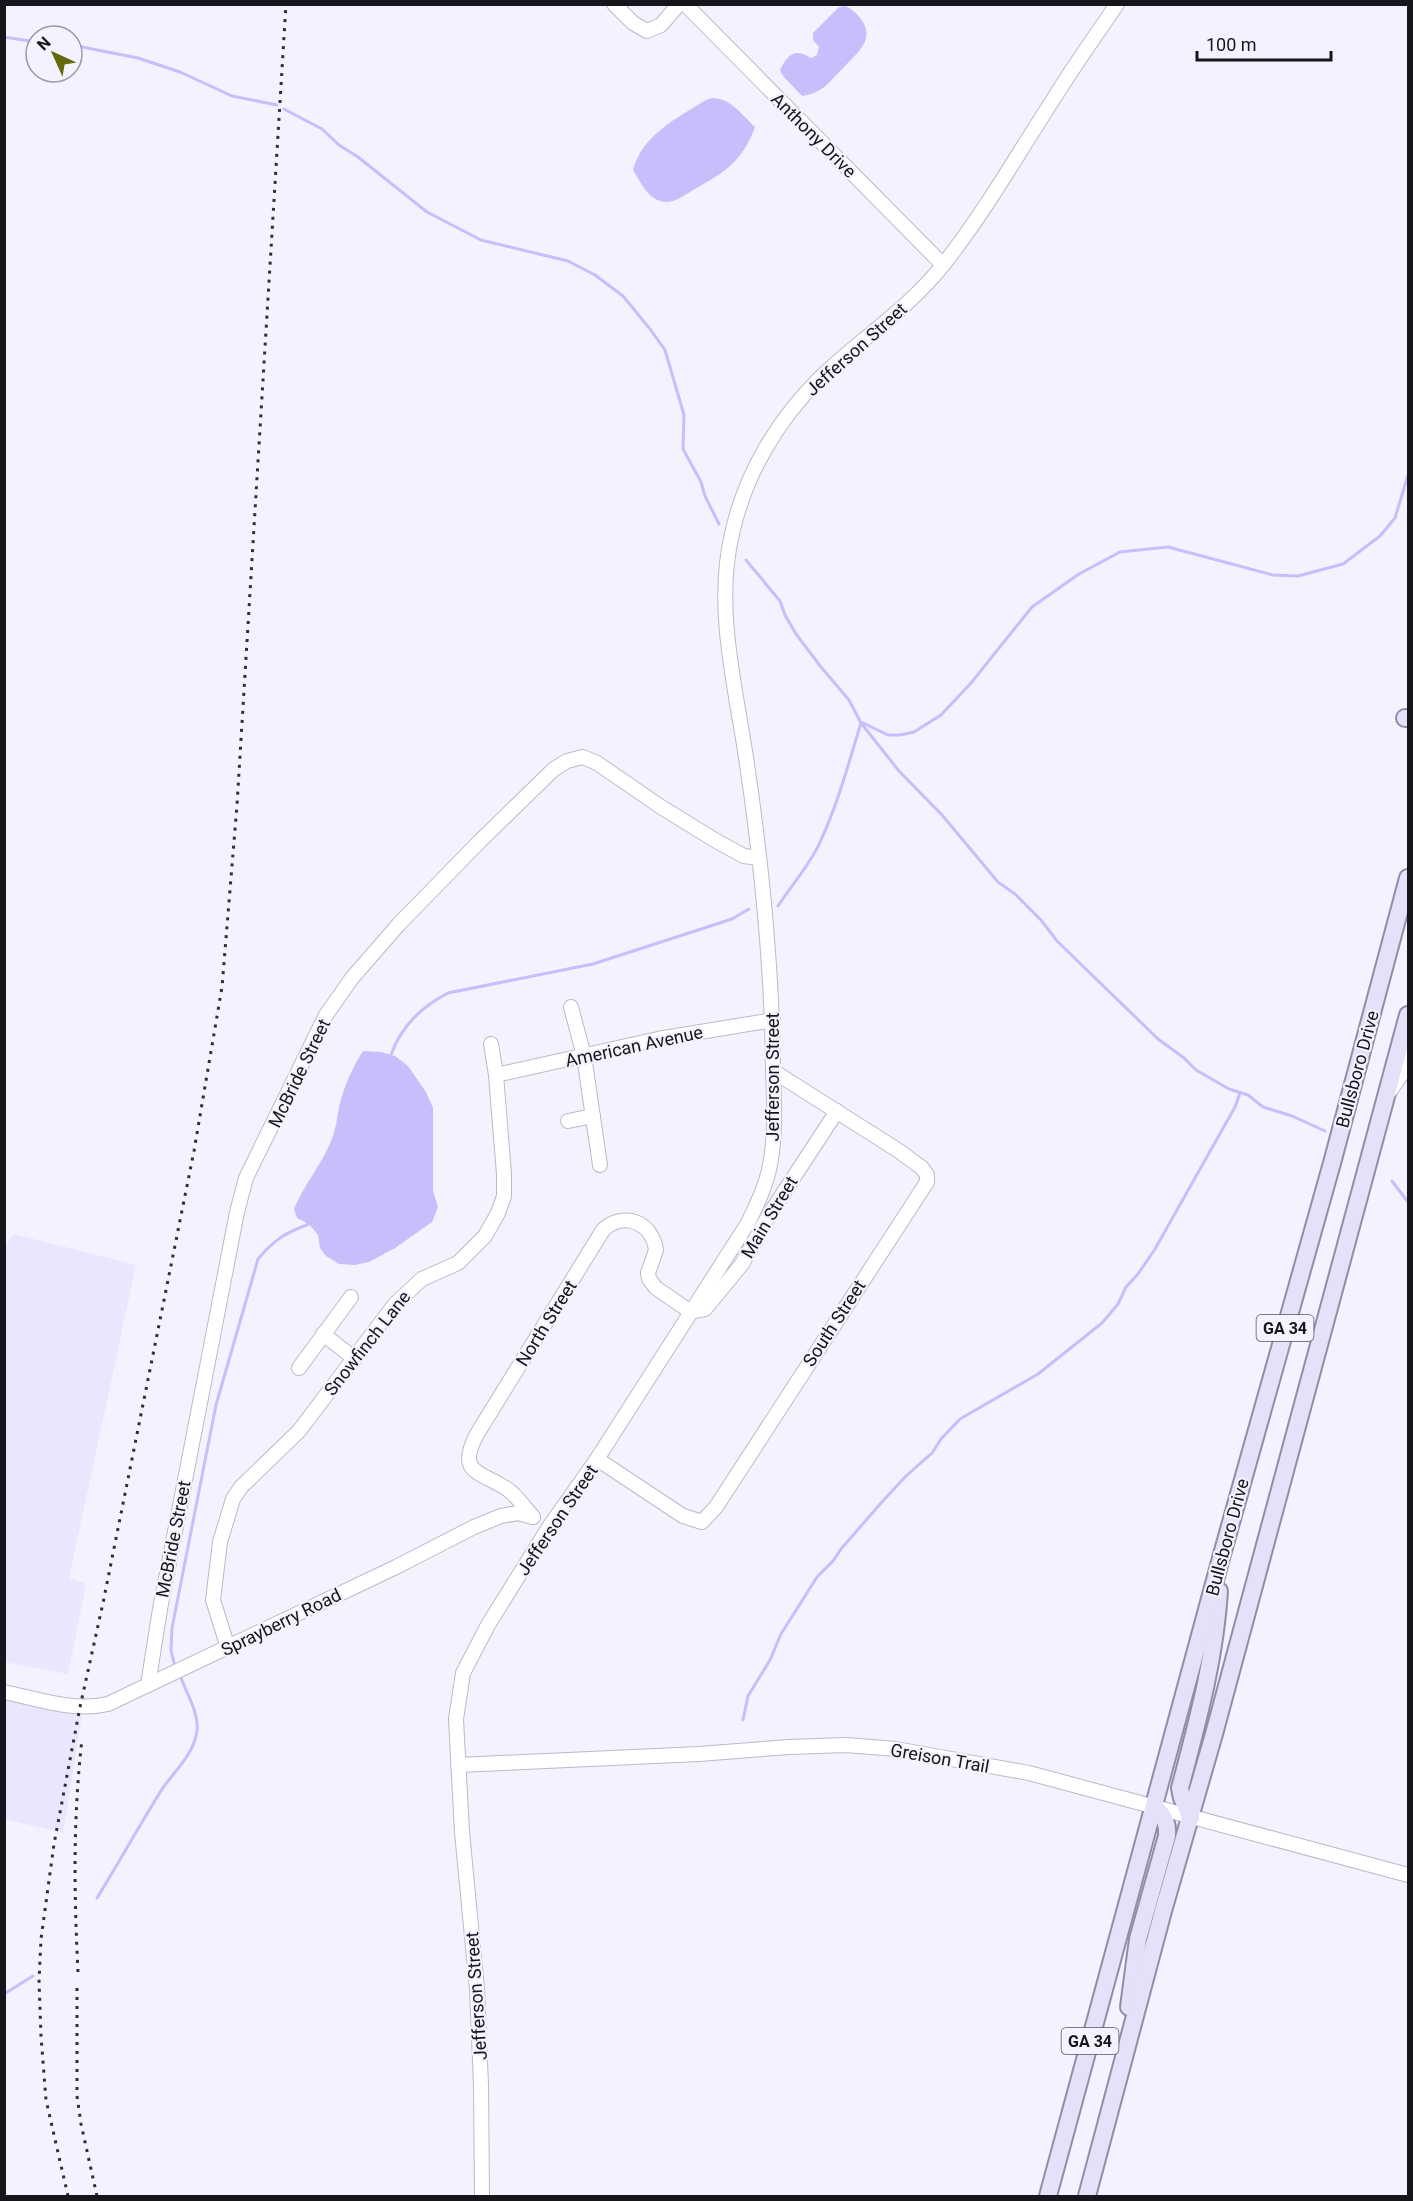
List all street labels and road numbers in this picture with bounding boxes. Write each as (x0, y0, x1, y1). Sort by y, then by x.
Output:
street label: Anthony Drive (767, 88, 861, 182)
street label: Jefferson Street (801, 298, 911, 400)
street label: Bullsboro Drive (1331, 1008, 1383, 1130)
street label: Jefferson Street (762, 1012, 783, 1141)
street label: McBride Street (264, 1015, 334, 1131)
street label: American Avenue (563, 1021, 705, 1071)
street label: Main Street (736, 1172, 802, 1262)
street label: North Street (511, 1276, 581, 1370)
street label: South Street (798, 1276, 870, 1370)
street label: Snowfinch Lane (320, 1286, 414, 1400)
road number: GA 34 (1256, 1315, 1314, 1341)
street label: Jefferson Street (512, 1461, 602, 1579)
street label: Bullsboro Drive (1201, 1476, 1253, 1598)
street label: McBride Street (151, 1479, 195, 1599)
street label: Sprayberry Road (218, 1584, 344, 1660)
street label: Greison Trail (889, 1739, 991, 1777)
street label: Jefferson Street (461, 1931, 491, 2061)
road number: GA 34 (1062, 2028, 1118, 2054)

